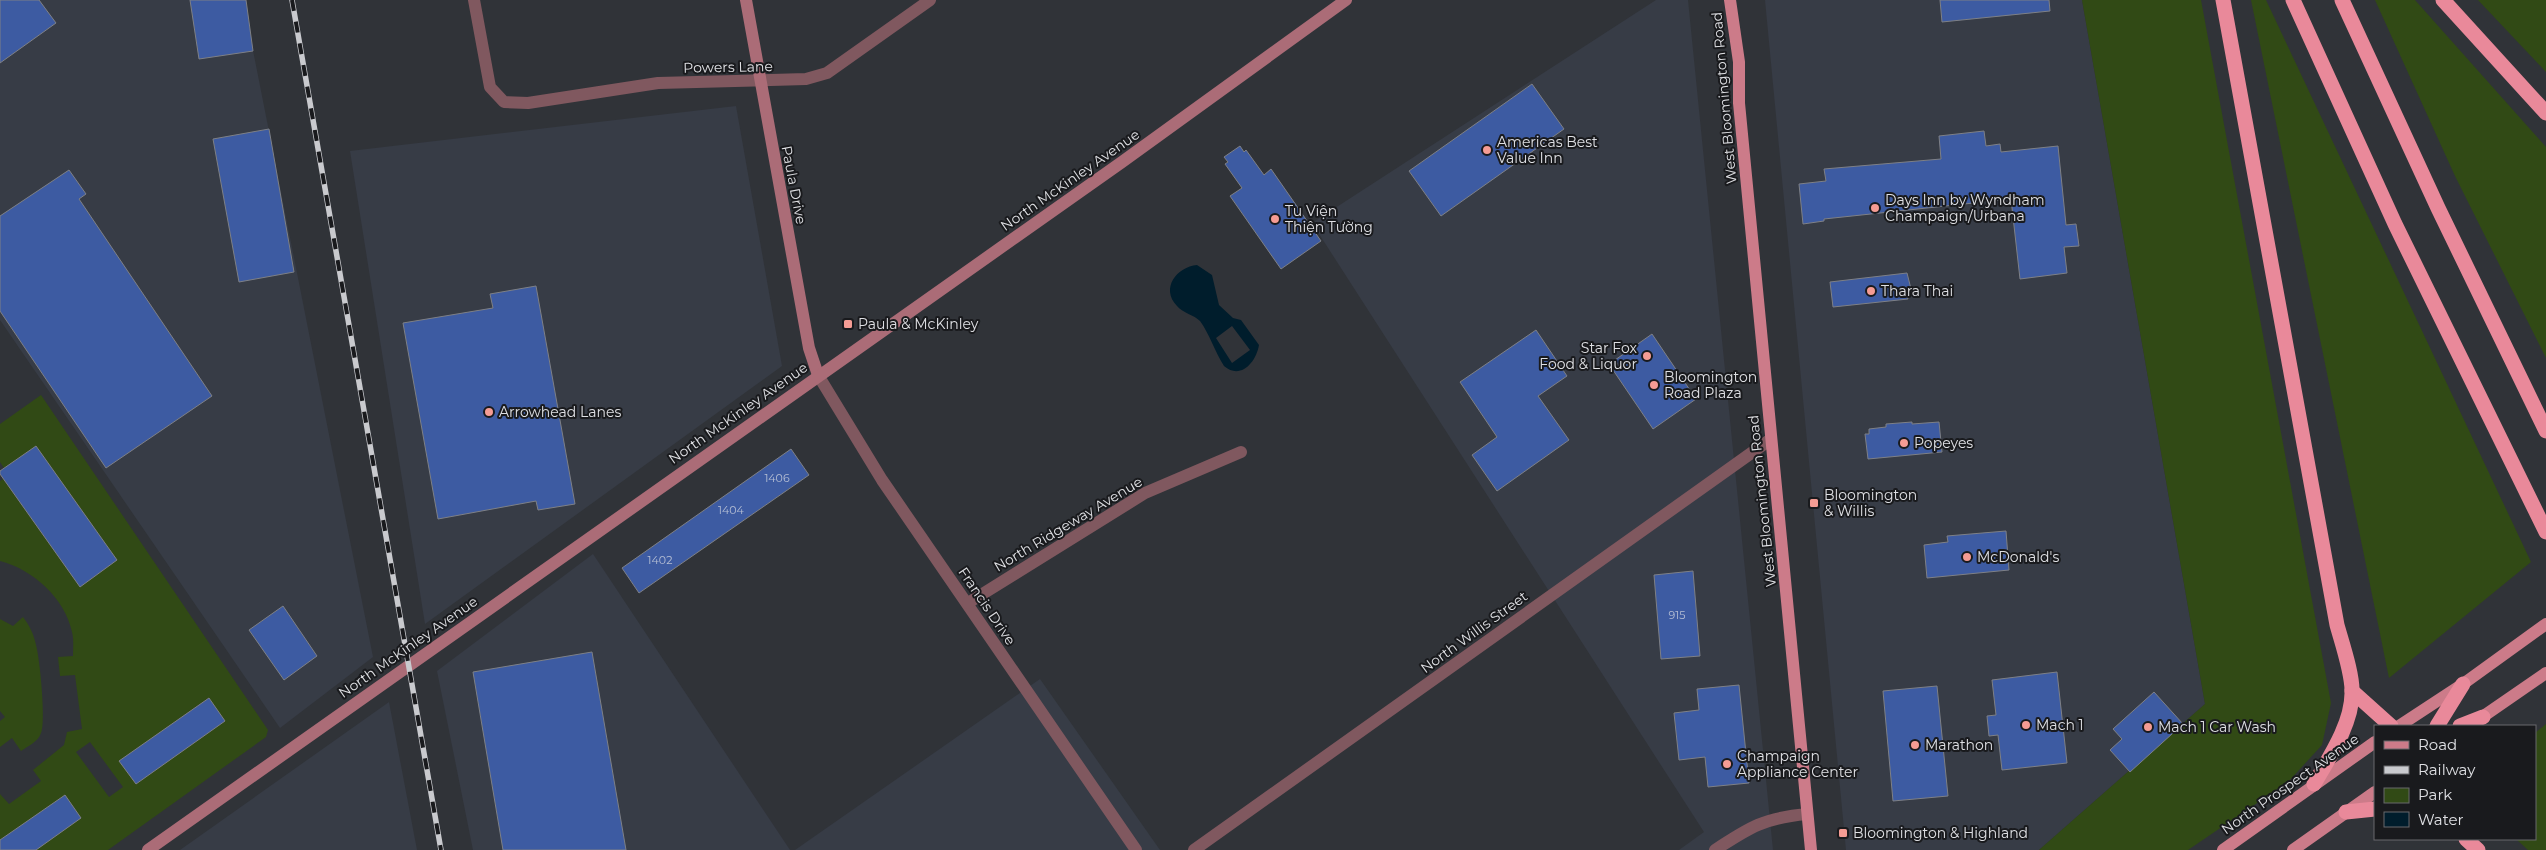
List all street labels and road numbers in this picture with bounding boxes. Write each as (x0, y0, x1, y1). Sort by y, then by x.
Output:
street label: West Bloomington Road (1707, 11, 1741, 185)
street label: Powers Lane (683, 57, 773, 77)
street label: North McKinley Avenue (997, 125, 1143, 235)
street label: Paula Drive (778, 144, 810, 226)
street label: North McKinley Avenue (665, 358, 811, 468)
street label: West Bloomington Road (1744, 414, 1780, 588)
street label: North Ridgeway Avenue (990, 472, 1146, 576)
street label: Francis Drive (954, 564, 1020, 648)
street label: North Willis Street (1417, 587, 1531, 677)
street label: North McKinley Avenue (335, 592, 481, 702)
street label: North Prospect Avenue (2218, 730, 2362, 838)

